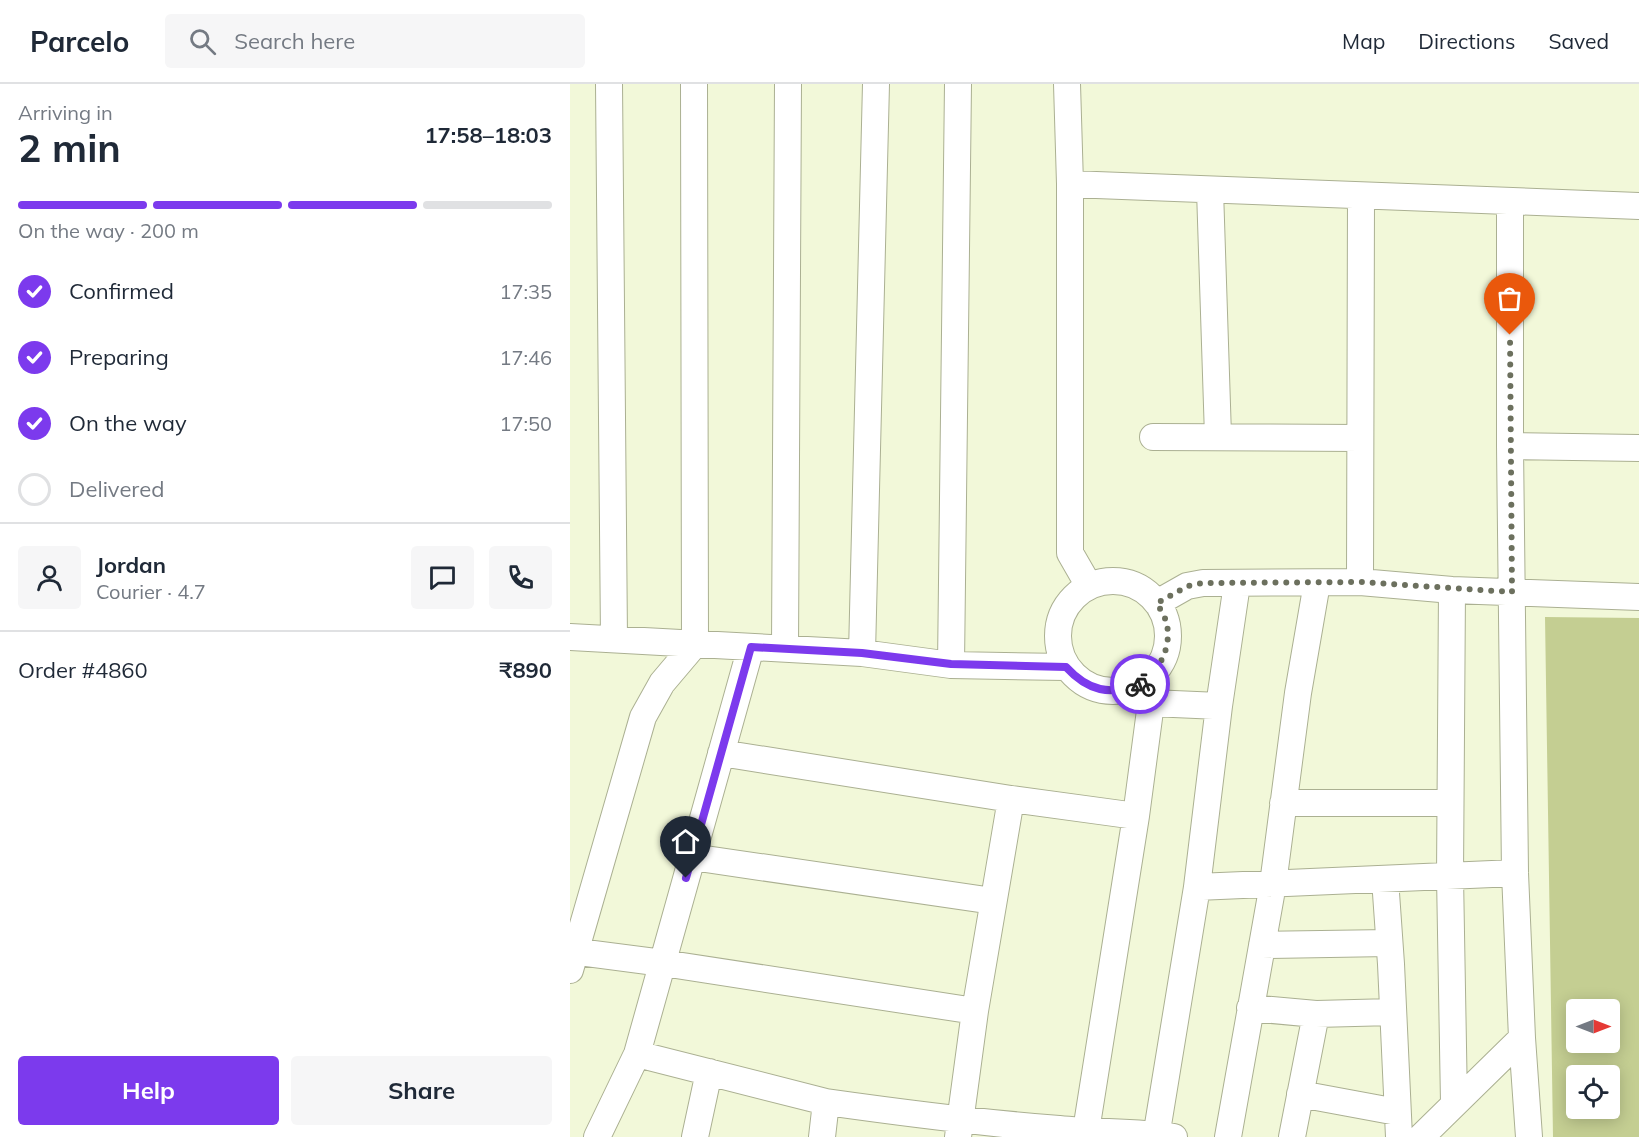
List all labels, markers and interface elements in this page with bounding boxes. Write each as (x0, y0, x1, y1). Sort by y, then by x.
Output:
search box (165, 14, 585, 68)
text: Parcelo (30, 24, 129, 59)
icon: search (186, 25, 219, 58)
text: Search here (234, 27, 355, 55)
text: Map (1342, 28, 1385, 54)
text: Directions (1418, 28, 1515, 54)
text: Saved (1548, 28, 1609, 54)
text: Arriving in (18, 100, 113, 125)
text: 17:58–18:03 (424, 121, 552, 149)
text: 2 min (18, 123, 121, 172)
text: On the way · 200 m (18, 218, 199, 243)
pin (1484, 273, 1535, 335)
icon: check (18, 275, 51, 308)
text: Confirmed (69, 277, 174, 305)
text: 17:35 (499, 279, 552, 304)
icon: bag (1493, 282, 1526, 315)
icon: check (18, 341, 51, 374)
text: Preparing (69, 343, 169, 371)
text: 17:46 (499, 345, 552, 370)
icon: check (18, 407, 51, 440)
text: On the way (69, 409, 187, 437)
text: 17:50 (499, 411, 552, 436)
text: Delivered (69, 475, 164, 503)
button: person (18, 546, 81, 609)
button: chat (411, 546, 474, 609)
button: phone (489, 546, 552, 609)
text: Jordan (96, 551, 166, 579)
text: Courier · 4.7 (96, 579, 206, 604)
courier (1110, 654, 1170, 714)
text: Order #4860 (18, 656, 148, 684)
text: ₹890 (499, 656, 552, 684)
icon: bike (1124, 668, 1157, 701)
pin (660, 816, 711, 878)
icon: home (669, 825, 702, 858)
north arrow (1566, 999, 1620, 1053)
map controls (1566, 999, 1620, 1119)
button: Help (18, 1056, 279, 1125)
button: Share (291, 1056, 552, 1125)
button: locate (1566, 1065, 1620, 1119)

